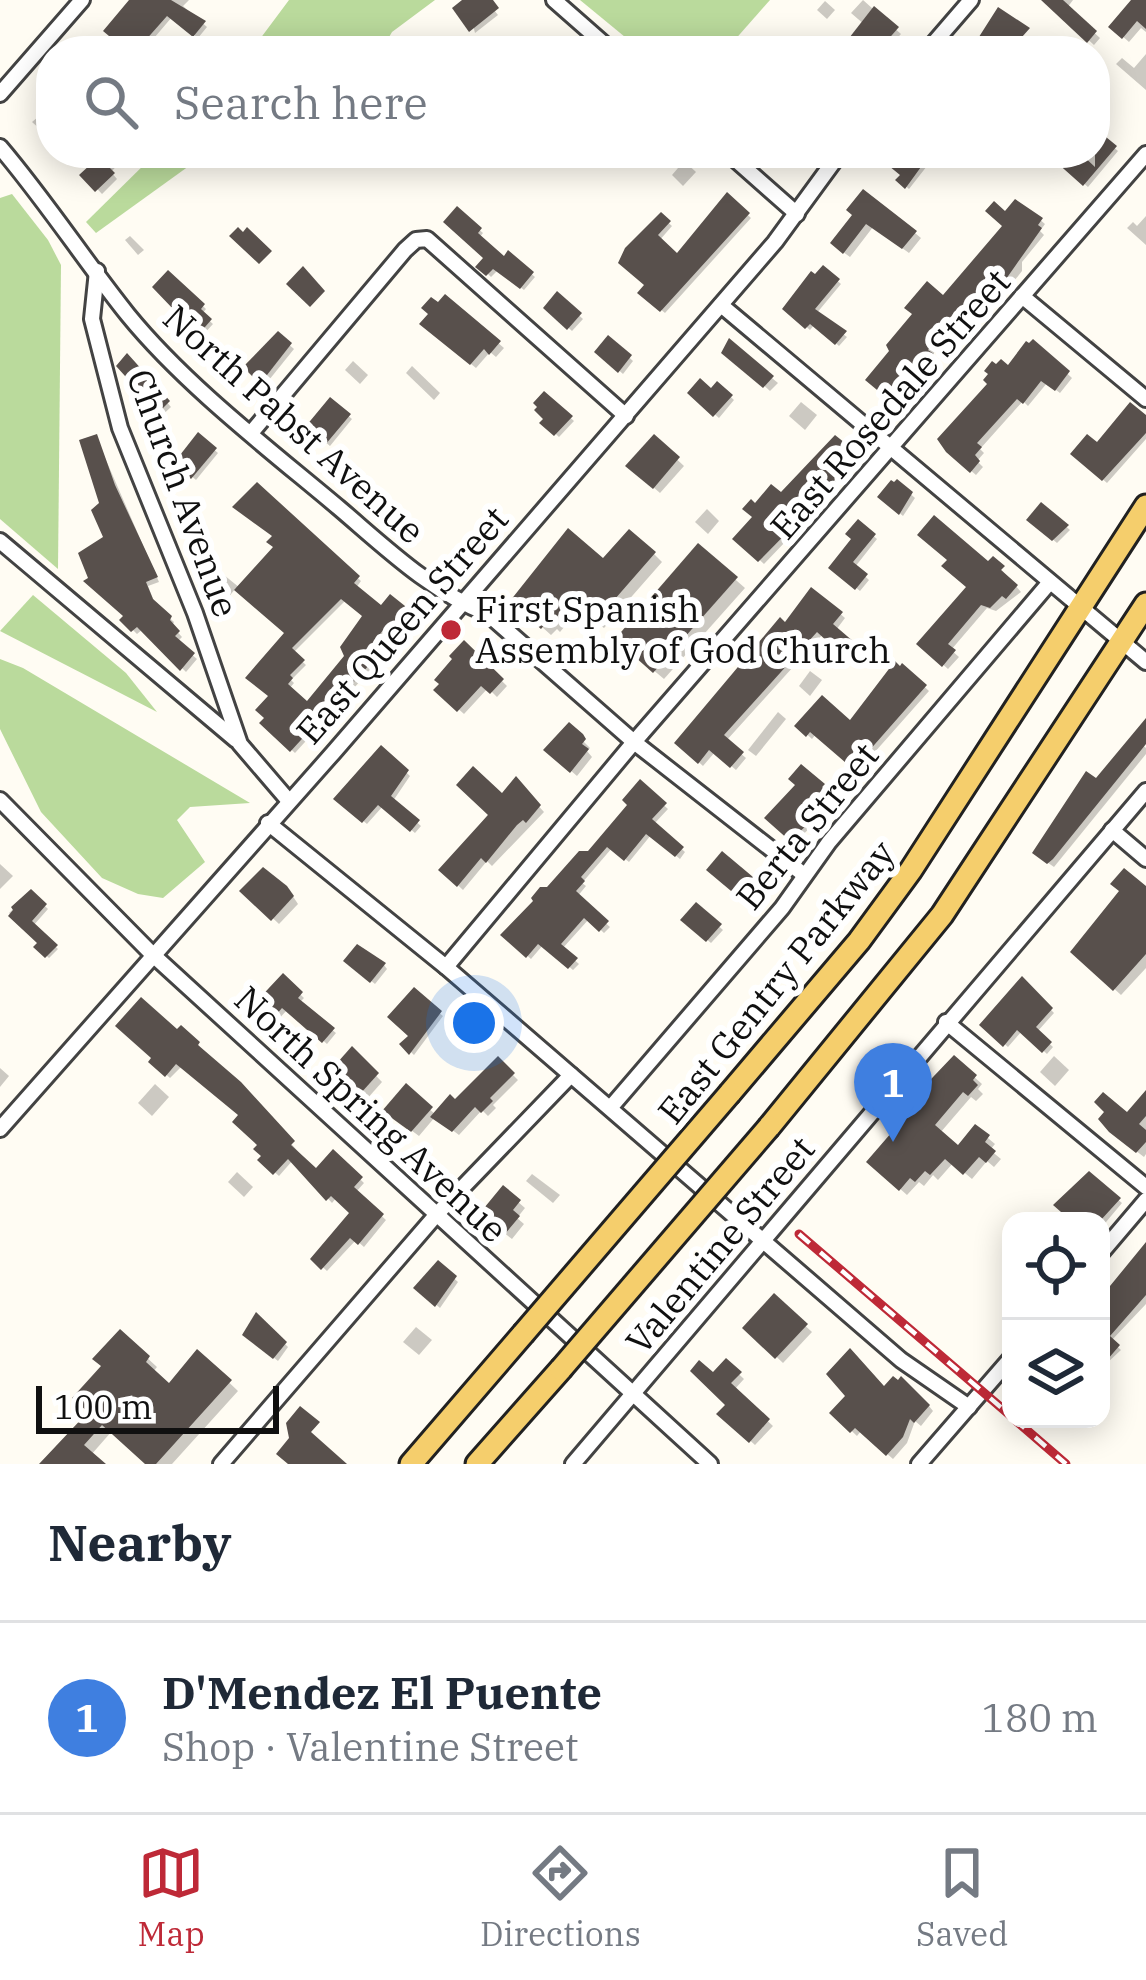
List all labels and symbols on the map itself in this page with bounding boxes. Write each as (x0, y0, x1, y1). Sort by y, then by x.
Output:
street label: East Rosedale Street (759, 259, 1020, 549)
street label: North Pabst Avenue (154, 294, 435, 553)
street label: Church Avenue (117, 363, 250, 623)
street label: East Queen Street (285, 496, 518, 753)
place label: First Spanish Assembly of God Church (475, 585, 891, 673)
marker: First Spanish Assembly of God Church (438, 617, 464, 643)
street label: Berta Street (725, 733, 888, 919)
street label: East Gentry Parkway (647, 830, 905, 1133)
street label: North Spring Avenue (225, 975, 517, 1252)
your location (444, 993, 504, 1053)
pin: 1 (854, 1043, 932, 1142)
street label: Valentine Street (615, 1126, 824, 1363)
scale bar (36, 1380, 279, 1433)

